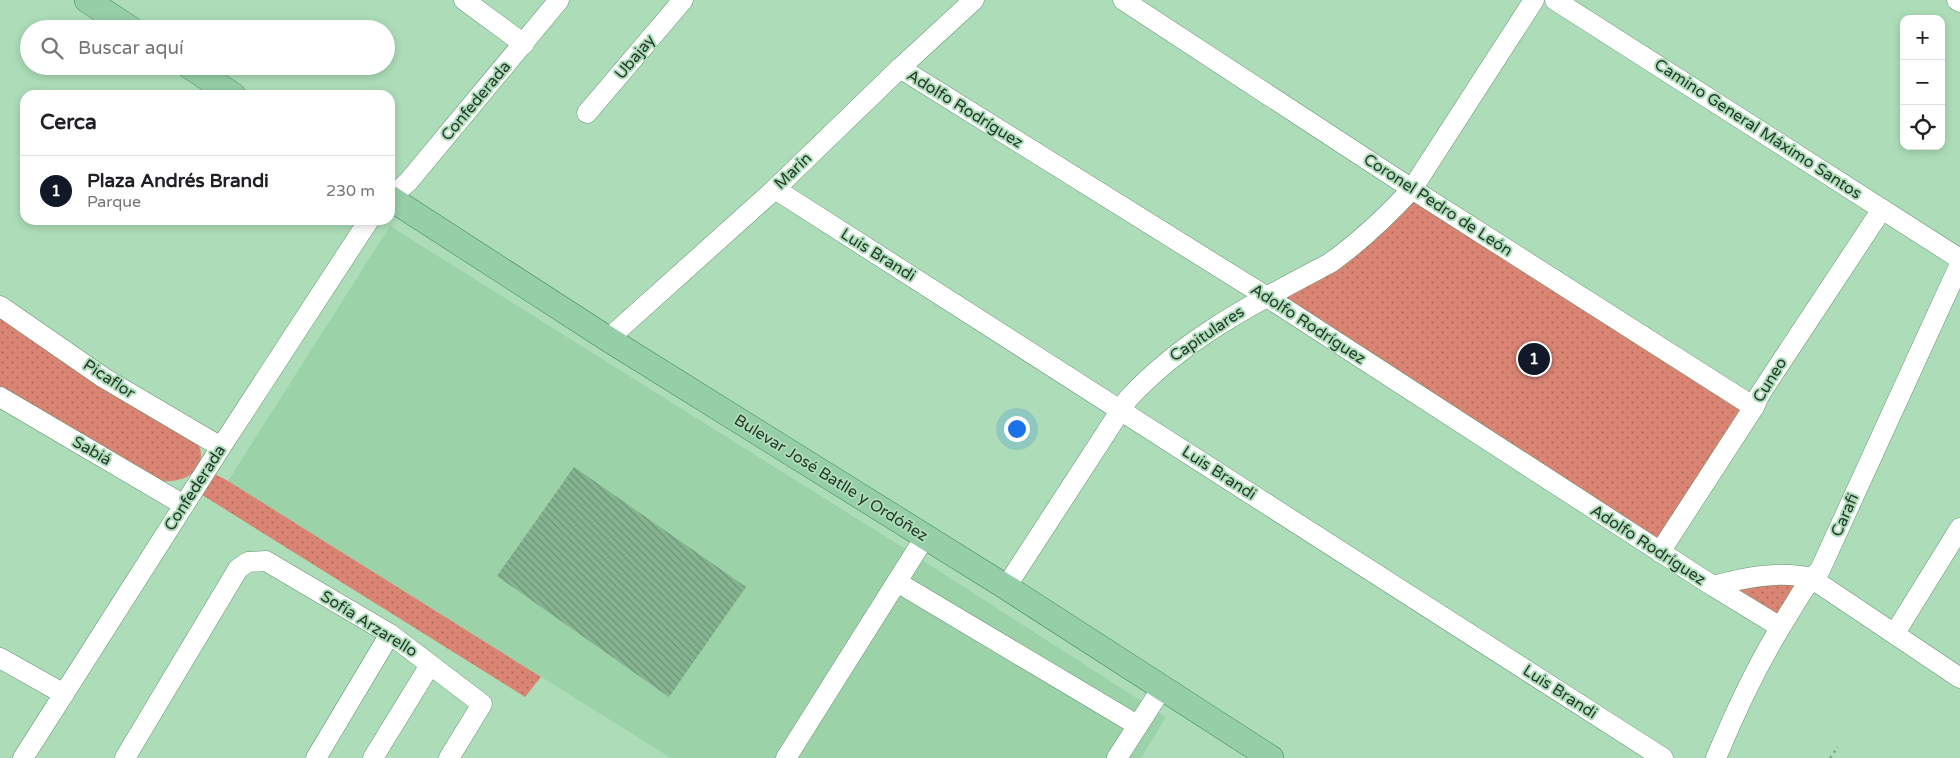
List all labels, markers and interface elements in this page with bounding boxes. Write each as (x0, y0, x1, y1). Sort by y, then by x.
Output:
map controls (1900, 15, 1945, 150)
button: + (1900, 15, 1945, 60)
search box (20, 20, 395, 75)
street label: Ubajay (610, 30, 660, 84)
icon: search (38, 34, 66, 62)
text: Buscar aquí (78, 37, 184, 59)
street label: Camino General Máximo Santos (1651, 54, 1865, 204)
street label: Confederada (437, 57, 515, 145)
button: − (1900, 60, 1945, 105)
street label: Adolfo Rodríguez (903, 65, 1027, 153)
button: locate (1900, 105, 1945, 150)
text: Cerca (40, 110, 97, 135)
street label: Marín (770, 148, 816, 194)
street label: Coronel Pedro de León (1360, 149, 1516, 261)
text: Plaza Andrés Brandi (87, 170, 269, 192)
text: 1 (51, 181, 61, 201)
text: 230 m (326, 181, 375, 201)
text: Parque (87, 192, 141, 212)
street label: Luis Brandi (837, 224, 919, 286)
street label: Adolfo Rodríguez (1247, 279, 1369, 369)
street label: Capitulares (1166, 302, 1248, 366)
pin: 1 (1518, 340, 1550, 378)
street label: Cuneo (1748, 354, 1792, 406)
street label: Picaflor (79, 355, 139, 404)
street label: Bulevar José Batlle y Ordóñez (730, 410, 932, 546)
your location (1004, 416, 1030, 442)
street label: Sabiá (69, 432, 115, 470)
street label: Confederada (160, 441, 230, 535)
street label: Luis Brandi (1178, 442, 1260, 504)
street label: Carafi (1827, 490, 1863, 540)
street label: Adolfo Rodríguez (1587, 500, 1709, 590)
street label: Sofía Arzarello (317, 586, 421, 662)
street label: Luis Brandi (1519, 661, 1601, 723)

